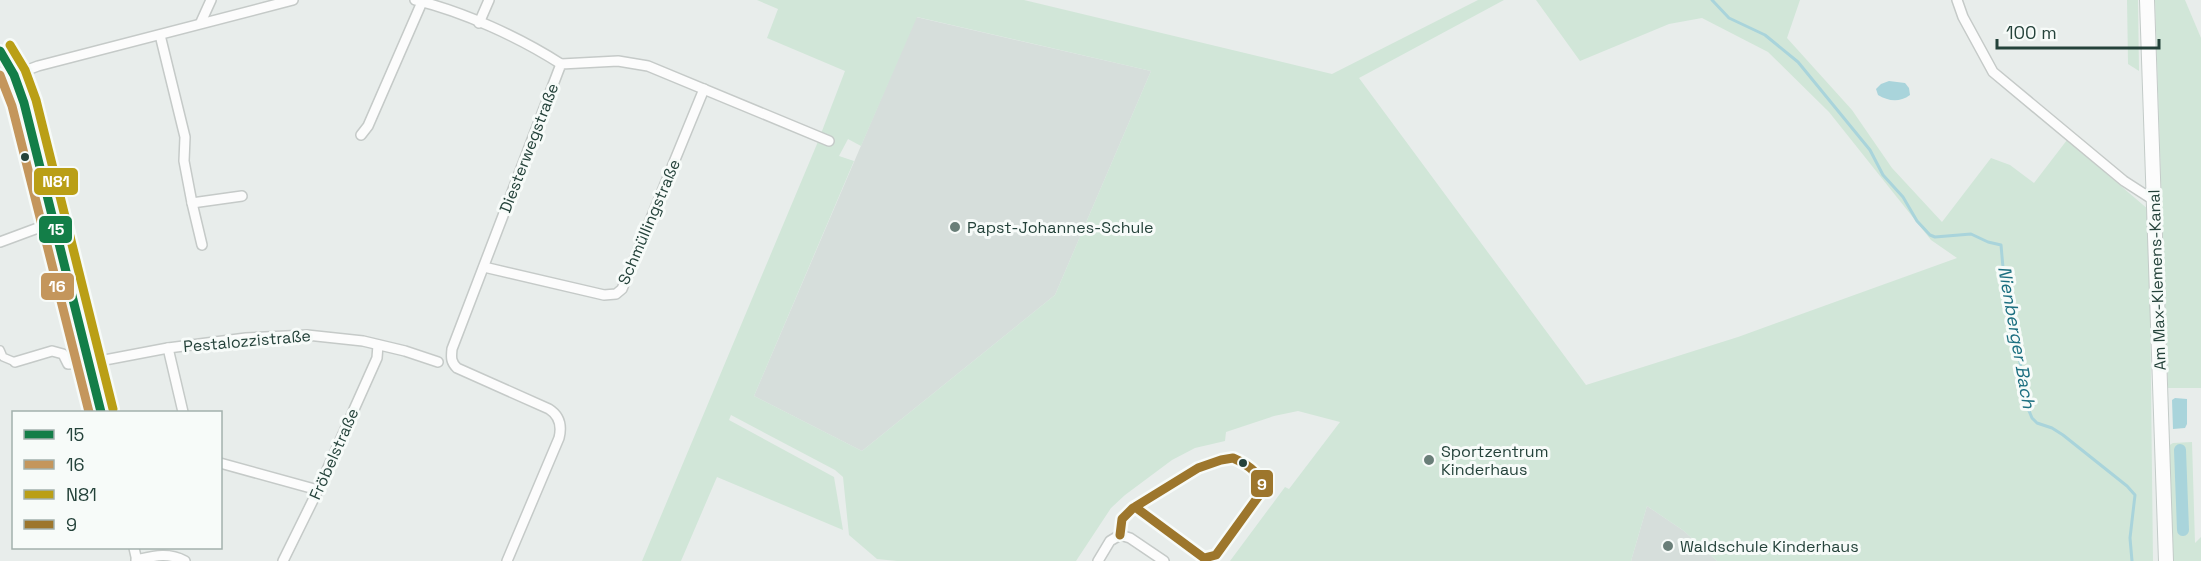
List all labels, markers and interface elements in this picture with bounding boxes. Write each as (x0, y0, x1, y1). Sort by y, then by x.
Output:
scale bar (1997, 12, 2159, 50)
text: 100 m (2006, 21, 2057, 44)
street label: Diesterwegstraße (495, 80, 563, 216)
unlabelled marker (19, 151, 31, 163)
street label: Schmüllingstraße (613, 156, 685, 288)
line badge: N81 (33, 167, 79, 196)
text: N81 (42, 171, 70, 192)
street label: Am Max-Klemens-Kanal (2143, 189, 2171, 371)
line badge: 15 (38, 215, 73, 244)
place label: Papst-Johannes-Schule (967, 217, 1154, 238)
text: 15 (48, 219, 65, 240)
marker: Papst-Johannes-Schule (948, 220, 962, 234)
water label: Nienberger Bach (1993, 264, 2041, 411)
line badge: 16 (40, 272, 75, 301)
text: 16 (48, 276, 66, 297)
street label: Pestalozzistraße (182, 325, 312, 357)
street label: Fröbelstraße (304, 405, 364, 503)
legend (12, 411, 222, 549)
text: 15 (66, 423, 84, 446)
place label: Sportzentrum Kinderhaus (1441, 441, 1548, 480)
text: 16 (66, 453, 85, 476)
marker: Sportzentrum Kinderhaus (1422, 453, 1436, 467)
unlabelled marker (1237, 457, 1249, 469)
line badge: 9 (1250, 469, 1274, 498)
text: 9 (1257, 474, 1267, 495)
text: N81 (66, 483, 97, 506)
text: 9 (66, 513, 77, 536)
place label: Waldschule Kinderhaus (1680, 536, 1859, 557)
marker: Waldschule Kinderhaus (1661, 539, 1675, 553)

